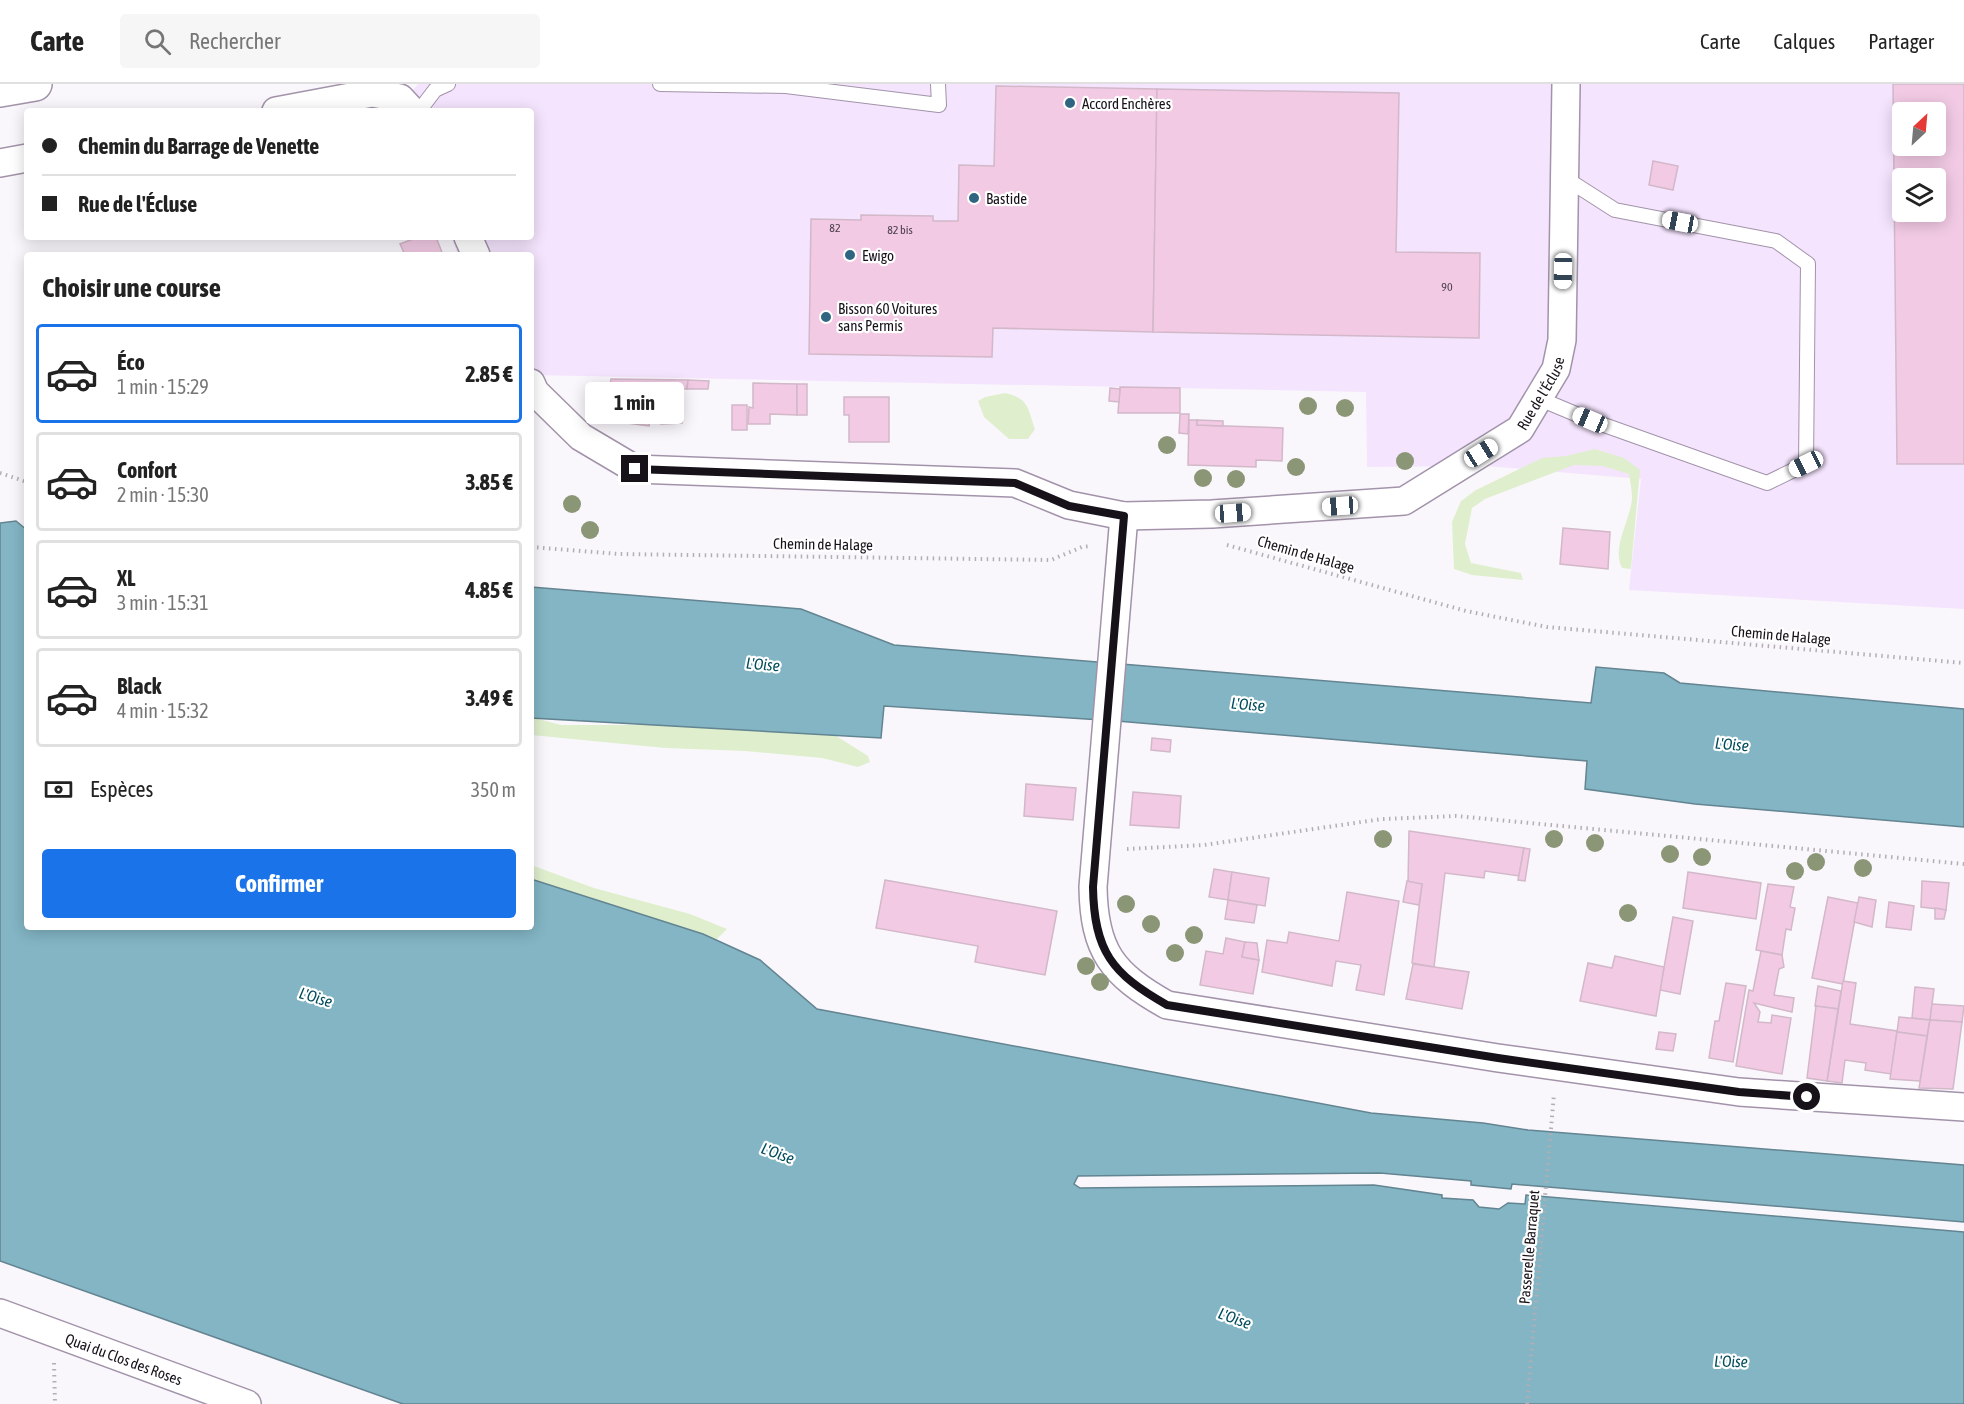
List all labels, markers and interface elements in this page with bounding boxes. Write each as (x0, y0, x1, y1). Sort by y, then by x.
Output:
search box (120, 14, 540, 68)
text: Carte (30, 25, 84, 57)
icon: search (141, 25, 174, 58)
text: Rechercher (189, 28, 281, 54)
text: Carte (1700, 29, 1741, 53)
text: Calques (1774, 29, 1835, 53)
text: Partager (1868, 29, 1934, 53)
place label: Accord Enchères (1082, 95, 1171, 112)
marker: Accord Enchères (1063, 96, 1077, 110)
north arrow (1892, 102, 1946, 156)
map controls (1892, 102, 1946, 222)
text: Chemin du Barrage de Venette (78, 133, 319, 159)
button: layers (1892, 168, 1946, 222)
place label: Bastide (986, 190, 1027, 207)
text: Rue de l'Écluse (78, 191, 197, 217)
marker: Bastide (967, 191, 981, 205)
car (1661, 210, 1699, 234)
house number: 82 (829, 221, 841, 235)
house number: 82 bis (887, 223, 913, 237)
place label: Ewigo (862, 247, 894, 264)
marker: Ewigo (843, 248, 857, 262)
car (1554, 253, 1572, 289)
text: Choisir une course (42, 272, 221, 303)
house number: 90 (1441, 280, 1453, 294)
place label: Bisson 60 Voitures sans Permis (838, 300, 937, 334)
marker: Bisson 60 Voitures sans Permis (819, 310, 833, 324)
icon: car (45, 347, 99, 401)
text: Éco (117, 349, 145, 375)
street label: Rue de l'Écluse (1513, 355, 1567, 433)
text: 2.85 € (465, 361, 513, 387)
text: 1 min · 15:29 (117, 375, 209, 398)
callout: 1 min (586, 382, 684, 424)
text: 1 min (614, 391, 655, 414)
car (1570, 405, 1610, 435)
car (1461, 436, 1501, 470)
car (1786, 448, 1826, 480)
icon: car (45, 455, 99, 509)
route end (621, 455, 648, 482)
text: Confort (117, 457, 177, 483)
text: 3.85 € (465, 469, 513, 495)
text: 2 min · 15:30 (117, 483, 209, 506)
car (1321, 496, 1359, 516)
car (1214, 503, 1252, 523)
street label: Chemin de Halage (1256, 532, 1357, 576)
street label: Chemin de Halage (773, 535, 873, 553)
icon: car (45, 563, 99, 617)
text: XL (117, 565, 135, 591)
text: 4.85 € (465, 577, 513, 603)
text: 3 min · 15:31 (117, 591, 209, 614)
street label: Chemin de Halage (1730, 622, 1832, 648)
water label: L'Oise (745, 654, 781, 674)
icon: car (45, 671, 99, 725)
text: Black (117, 673, 161, 699)
text: 3.49 € (465, 685, 513, 711)
water label: L'Oise (1230, 694, 1266, 714)
text: 4 min · 15:32 (117, 699, 209, 722)
water label: L'Oise (1714, 734, 1750, 754)
icon: cash (42, 773, 75, 806)
text: Espèces (90, 776, 153, 802)
text: 350 m (471, 778, 516, 801)
button: Confirmer (42, 849, 516, 918)
water label: L'Oise (297, 983, 335, 1011)
route start (1793, 1083, 1820, 1110)
water label: L'Oise (759, 1139, 797, 1167)
street label: Passerelle Barraquet (1516, 1189, 1542, 1305)
water label: L'Oise (1216, 1304, 1254, 1332)
street label: Quai du Clos des Roses (63, 1329, 185, 1388)
water label: L'Oise (1714, 1352, 1748, 1370)

